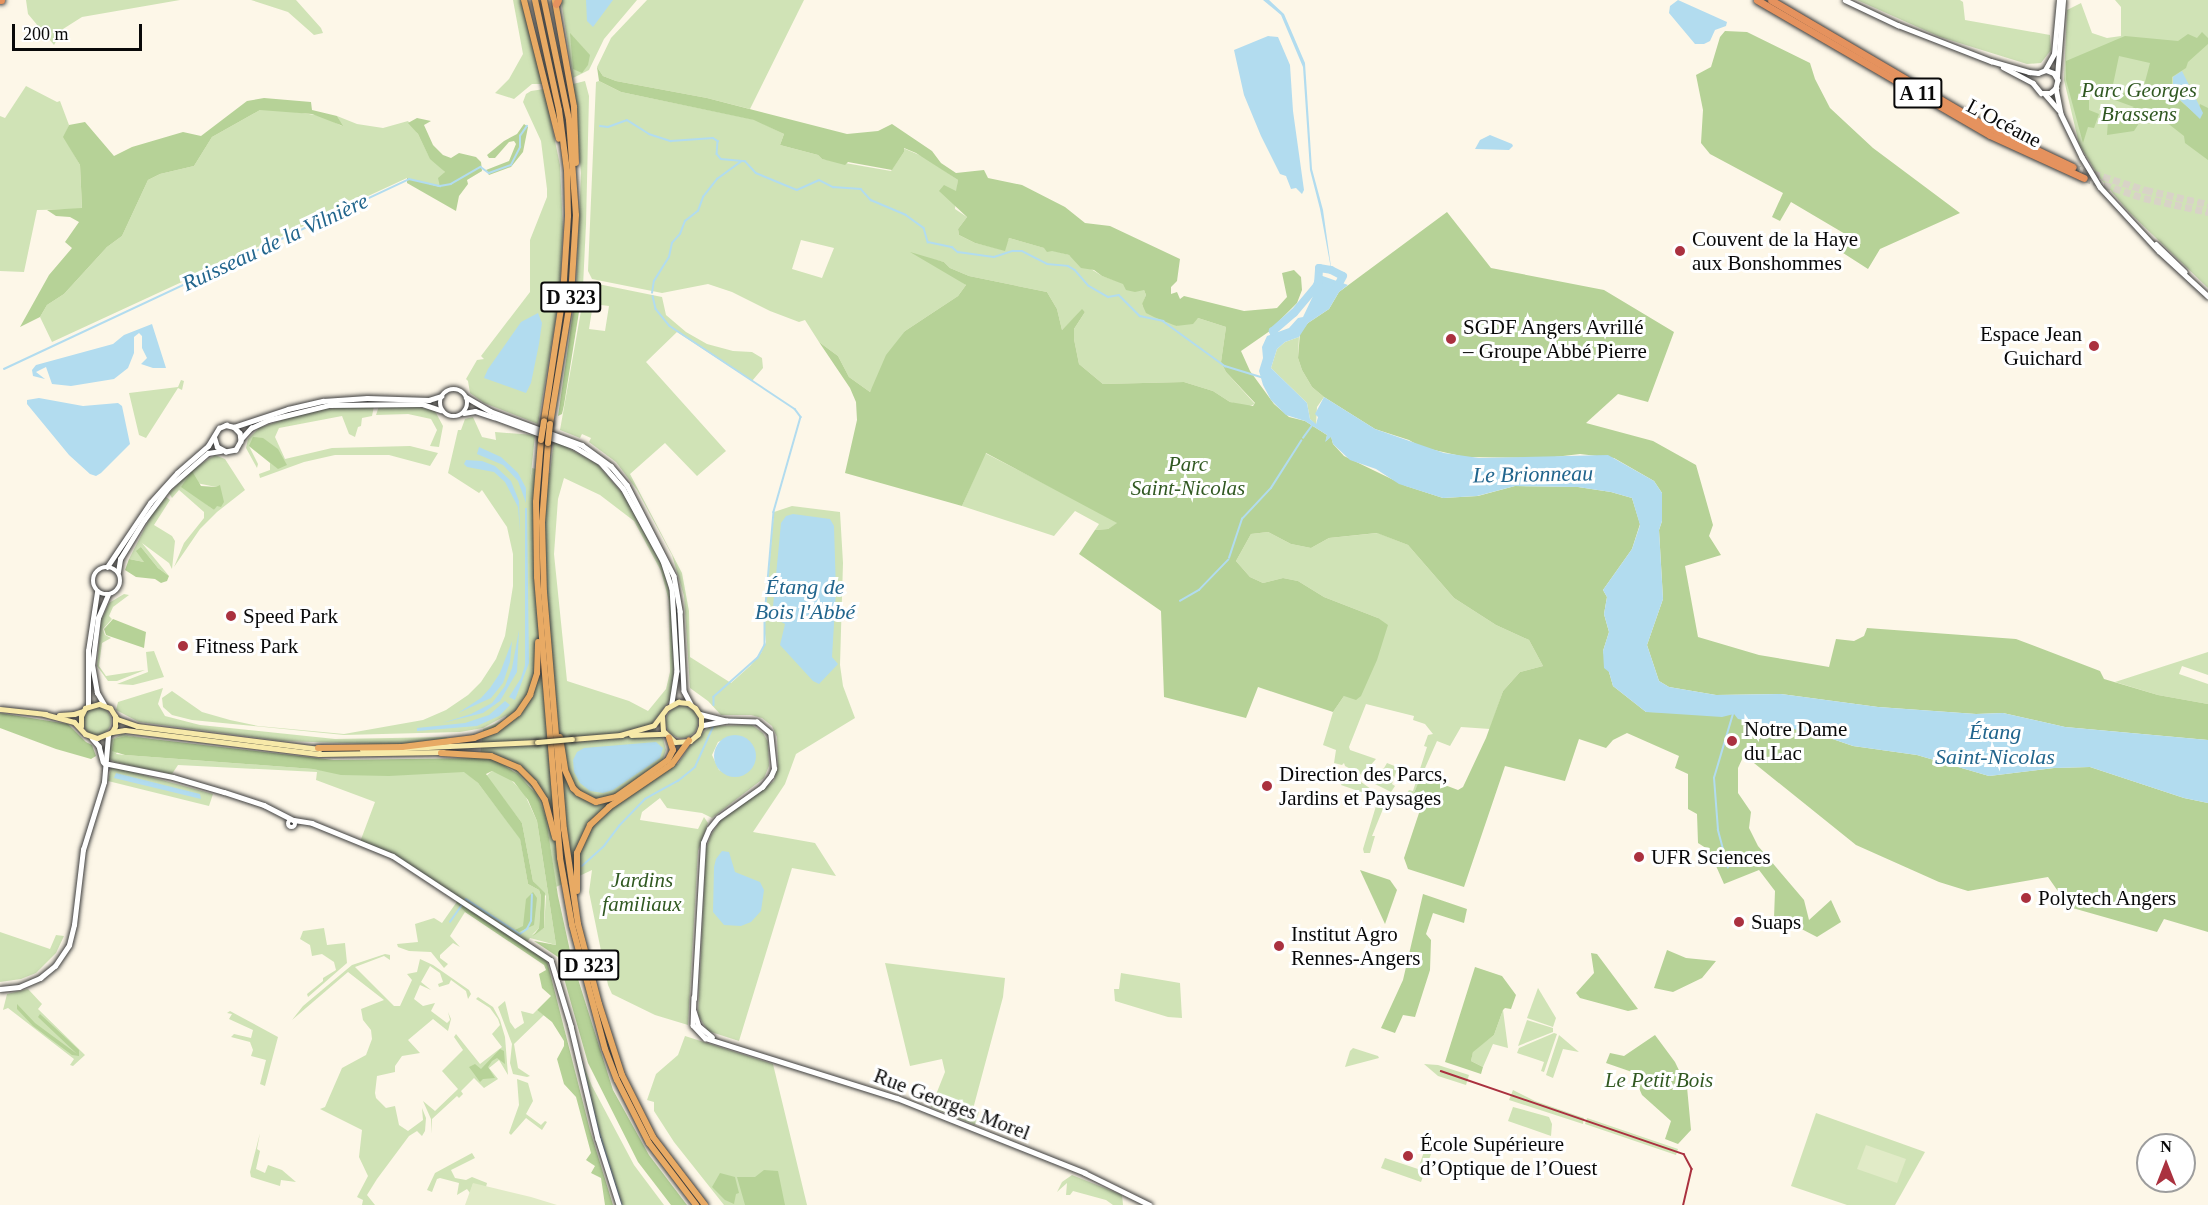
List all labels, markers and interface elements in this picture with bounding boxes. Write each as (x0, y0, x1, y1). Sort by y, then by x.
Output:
scale bar (15, 12, 146, 50)
text: 200 m (23, 24, 69, 44)
road number: A 11 (1892, 76, 1944, 110)
park label: Parc Georges Brassens (2081, 77, 2197, 127)
street label: L’Océane (1962, 93, 2046, 153)
water label: Ruisseau de la Vilnière (178, 187, 372, 297)
place label: Couvent de la Haye aux Bonshommes (1692, 226, 1858, 276)
marker: Couvent de la Haye aux Bonshommes (1673, 244, 1687, 258)
road number: D 323 (540, 280, 602, 314)
place label: SGDF Angers Avrillé – Groupe Abbé Pierre (1463, 314, 1648, 364)
place label: Espace Jean Guichard (1980, 321, 2082, 371)
marker: SGDF Angers Avrillé – Groupe Abbé Pierre (1444, 332, 1458, 346)
marker: Espace Jean Guichard (2087, 339, 2101, 353)
park label: Parc Saint-Nicolas (1131, 451, 1245, 501)
water label: Le Brionneau (1473, 460, 1593, 488)
water label: Étang de Bois l'Abbé (755, 573, 855, 624)
place label: Speed Park (243, 603, 338, 629)
marker: Speed Park (224, 609, 238, 623)
place label: Fitness Park (195, 633, 298, 659)
marker: Fitness Park (176, 639, 190, 653)
place label: Notre Dame du Lac (1744, 716, 1847, 766)
water label: Étang Saint-Nicolas (1935, 718, 2055, 770)
marker: Notre Dame du Lac (1725, 734, 1739, 748)
place label: Direction des Parcs, Jardins et Paysages (1279, 761, 1448, 811)
marker: Direction des Parcs, Jardins et Paysages (1260, 779, 1274, 793)
place label: UFR Sciences (1651, 844, 1771, 870)
marker: UFR Sciences (1632, 850, 1646, 864)
park label: Jardins familiaux (602, 867, 682, 917)
place label: Polytech Angers (2038, 885, 2177, 911)
marker: Polytech Angers (2019, 891, 2033, 905)
place label: Suaps (1751, 909, 1801, 935)
marker: Suaps (1732, 915, 1746, 929)
place label: Institut Agro Rennes-Angers (1291, 921, 1420, 971)
marker: Institut Agro Rennes-Angers (1272, 939, 1286, 953)
road number: D 323 (558, 948, 620, 982)
street label: Rue Georges Morel (870, 1063, 1034, 1145)
park label: Le Petit Bois (1605, 1067, 1713, 1093)
place label: École Supérieure d’Optique de l’Ouest (1420, 1131, 1597, 1181)
north arrow (2136, 1133, 2196, 1193)
text: N (2160, 1138, 2172, 1155)
marker: École Supérieure d’Optique de l’Ouest (1401, 1149, 1415, 1163)

